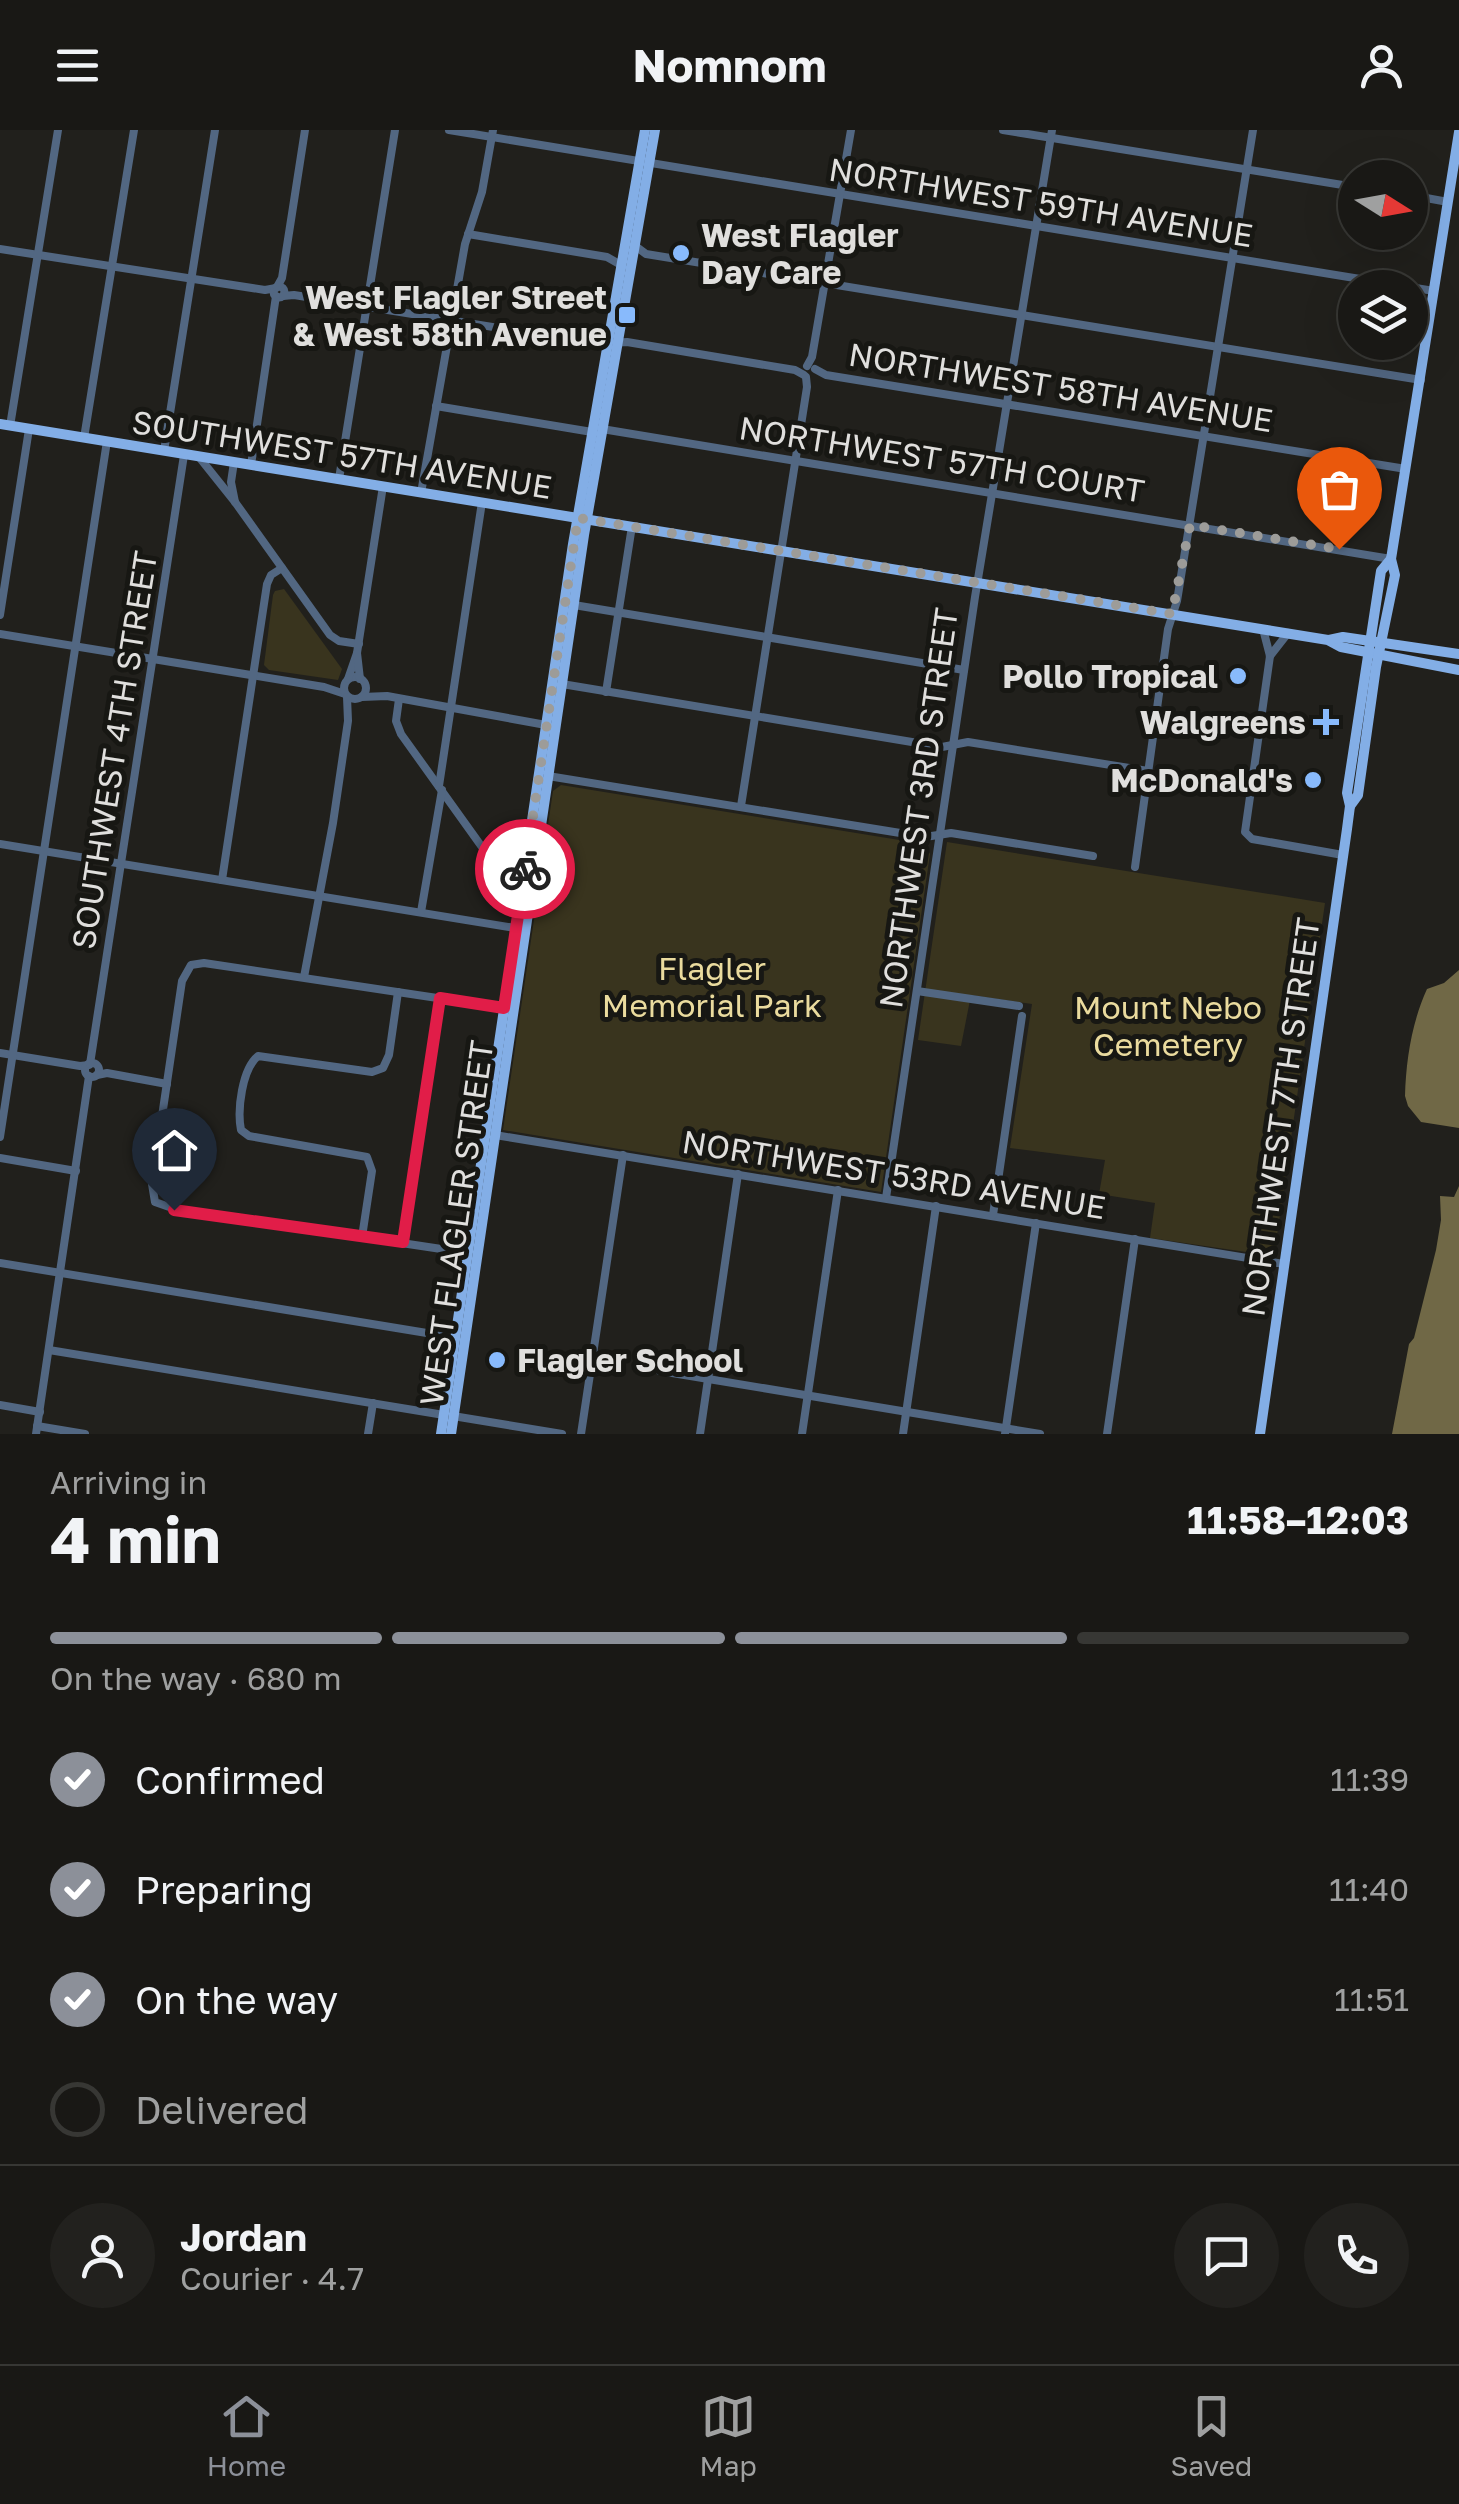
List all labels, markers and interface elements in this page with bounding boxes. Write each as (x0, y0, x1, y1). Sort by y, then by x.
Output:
icon: menu (50, 38, 105, 93)
text: Nomnom (632, 38, 827, 92)
icon: person (1354, 38, 1409, 93)
street label: NORTHWEST 59TH AVENUE (826, 150, 1256, 254)
north arrow (1338, 160, 1428, 250)
map controls (1338, 160, 1428, 360)
place label: West Flagler Day Care (701, 216, 899, 291)
marker: West Flagler Day Care (670, 242, 692, 264)
button: layers (1338, 270, 1428, 360)
place label: West Flagler Street & West 58th Avenue (293, 278, 607, 353)
marker: West Flagler Street & West 58th Avenue (616, 304, 638, 326)
street label: NORTHWEST 58TH AVENUE (846, 335, 1276, 439)
street label: SOUTHWEST 57TH AVENUE (129, 402, 555, 506)
street label: NORTHWEST 57TH COURT (737, 408, 1147, 510)
pin (1297, 447, 1382, 550)
icon: bag (1312, 462, 1367, 517)
street label: SOUTHWEST 4TH STREET (64, 548, 164, 952)
street label: NORTHWEST 3RD STREET (871, 605, 965, 1011)
place label: Pollo Tropical (1002, 657, 1218, 695)
marker: Pollo Tropical (1227, 665, 1249, 687)
place label: Walgreens (1140, 703, 1306, 741)
marker: Walgreens (1315, 711, 1337, 733)
place label: McDonald's (1110, 761, 1293, 799)
marker: McDonald's (1302, 769, 1324, 791)
courier (475, 819, 575, 919)
icon: bike (498, 842, 553, 897)
street label: NORTHWEST 7TH STREET (1233, 915, 1327, 1319)
park label: Flagler Memorial Park (602, 949, 822, 1024)
park label: Mount Nebo Cemetery (1074, 988, 1262, 1063)
street label: WEST FLAGLER STREET (412, 1038, 500, 1408)
pin (132, 1108, 217, 1211)
street label: NORTHWEST 53RD AVENUE (680, 1122, 1108, 1226)
icon: home (147, 1123, 202, 1178)
place label: Flagler School (517, 1341, 744, 1379)
marker: Flagler School (486, 1349, 508, 1371)
text: Arriving in (50, 1463, 207, 1501)
text: 11:58–12:03 (1187, 1497, 1409, 1542)
text: 4 min (50, 1499, 221, 1577)
text: On the way · 680 m (50, 1659, 342, 1697)
icon: check (50, 1752, 105, 1807)
text: Confirmed (135, 1757, 325, 1802)
text: 11:39 (1330, 1760, 1409, 1798)
icon: check (50, 1862, 105, 1917)
text: Preparing (135, 1867, 313, 1912)
text: 11:40 (1329, 1870, 1409, 1908)
icon: check (50, 1972, 105, 2027)
text: On the way (135, 1977, 338, 2022)
text: 11:51 (1334, 1980, 1409, 2018)
text: Delivered (135, 2087, 308, 2132)
button: person (50, 2203, 155, 2308)
button: chat (1174, 2203, 1279, 2308)
button: phone (1304, 2203, 1409, 2308)
text: Jordan (180, 2214, 307, 2259)
text: Courier · 4.7 (180, 2259, 364, 2297)
tab: Home (207, 2389, 286, 2482)
tab: Map (700, 2389, 757, 2482)
tab: Saved (1170, 2389, 1252, 2482)

